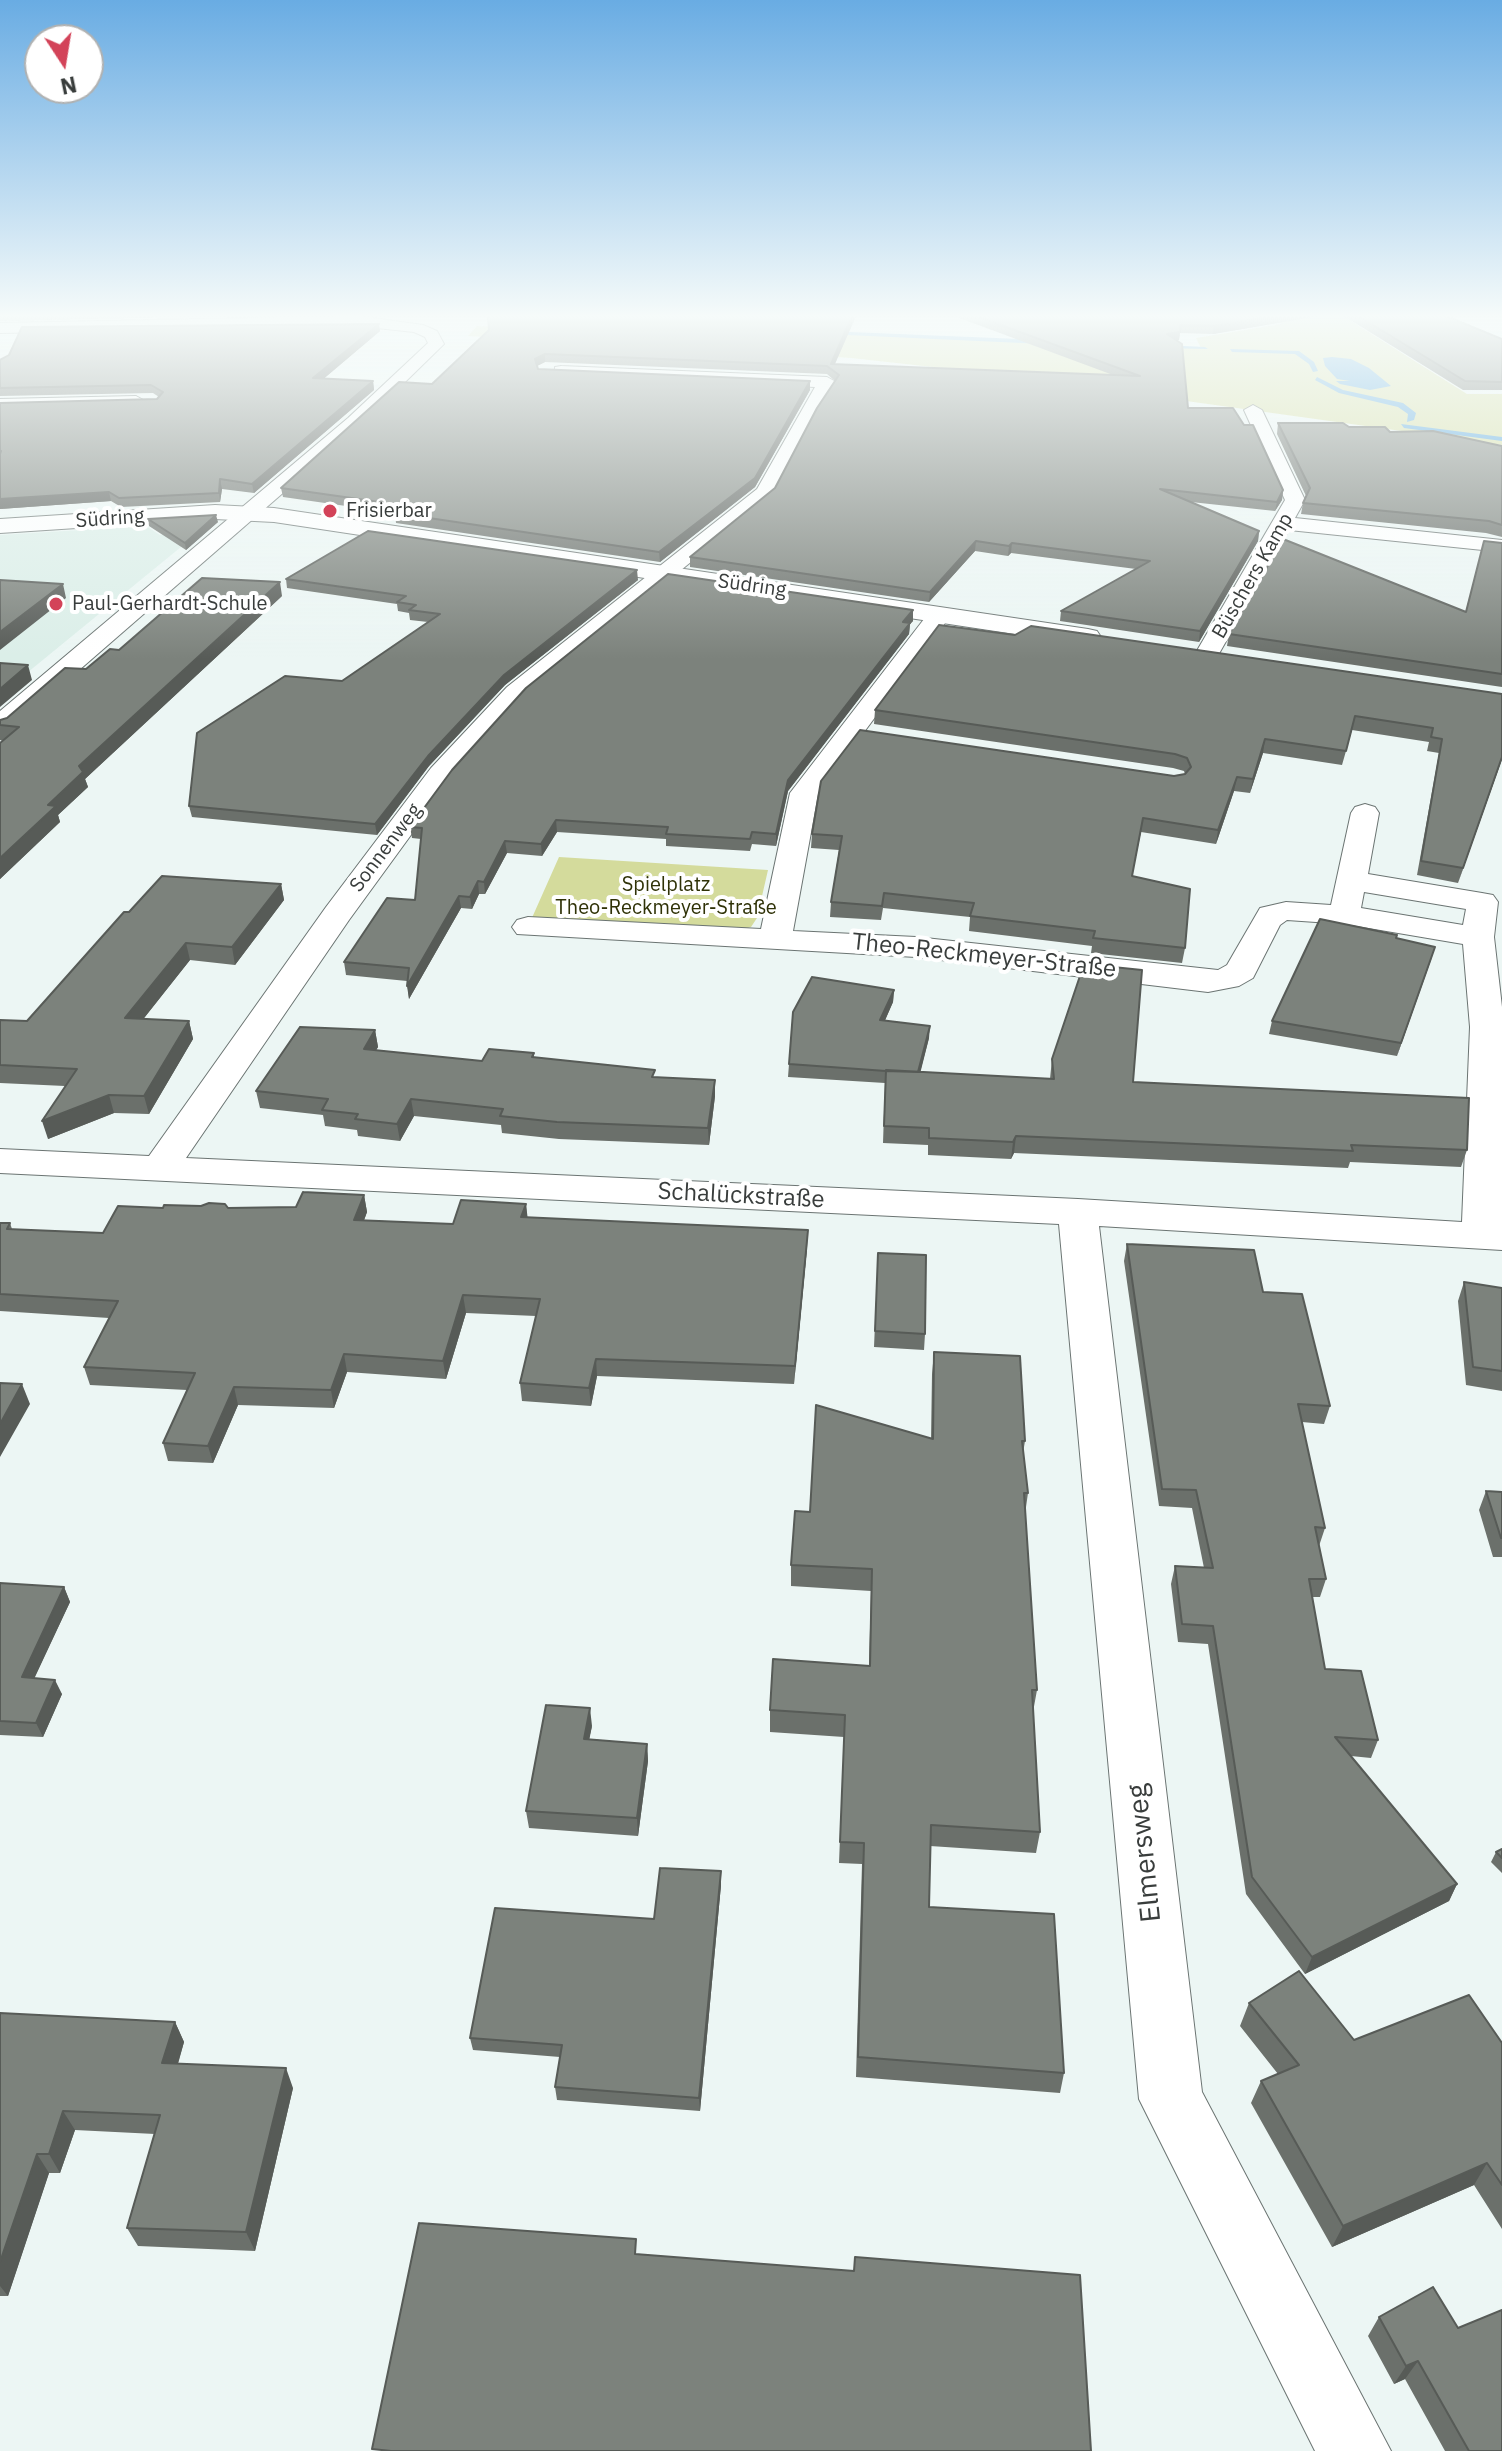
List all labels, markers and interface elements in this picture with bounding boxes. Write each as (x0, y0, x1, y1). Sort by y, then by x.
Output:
north arrow (24, 24, 104, 104)
text: N (58, 70, 79, 102)
place label: Frisierbar (346, 499, 432, 523)
marker: Frisierbar (321, 502, 339, 520)
street label: Südring (75, 505, 145, 533)
street label: Büschers Kamp (1207, 509, 1299, 643)
street label: Südring (716, 569, 788, 603)
place label: Paul-Gerhardt-Schule (72, 592, 268, 616)
marker: Paul-Gerhardt-Schule (47, 595, 65, 613)
street label: Sonnenweg (345, 799, 427, 897)
park label: Spielplatz Theo-Reckmeyer-Straße (555, 873, 777, 920)
street label: Theo-Reckmeyer-Straße (850, 928, 1118, 984)
street label: Schalückstraße (657, 1177, 825, 1215)
street label: Elmersweg (1121, 1782, 1169, 1924)

